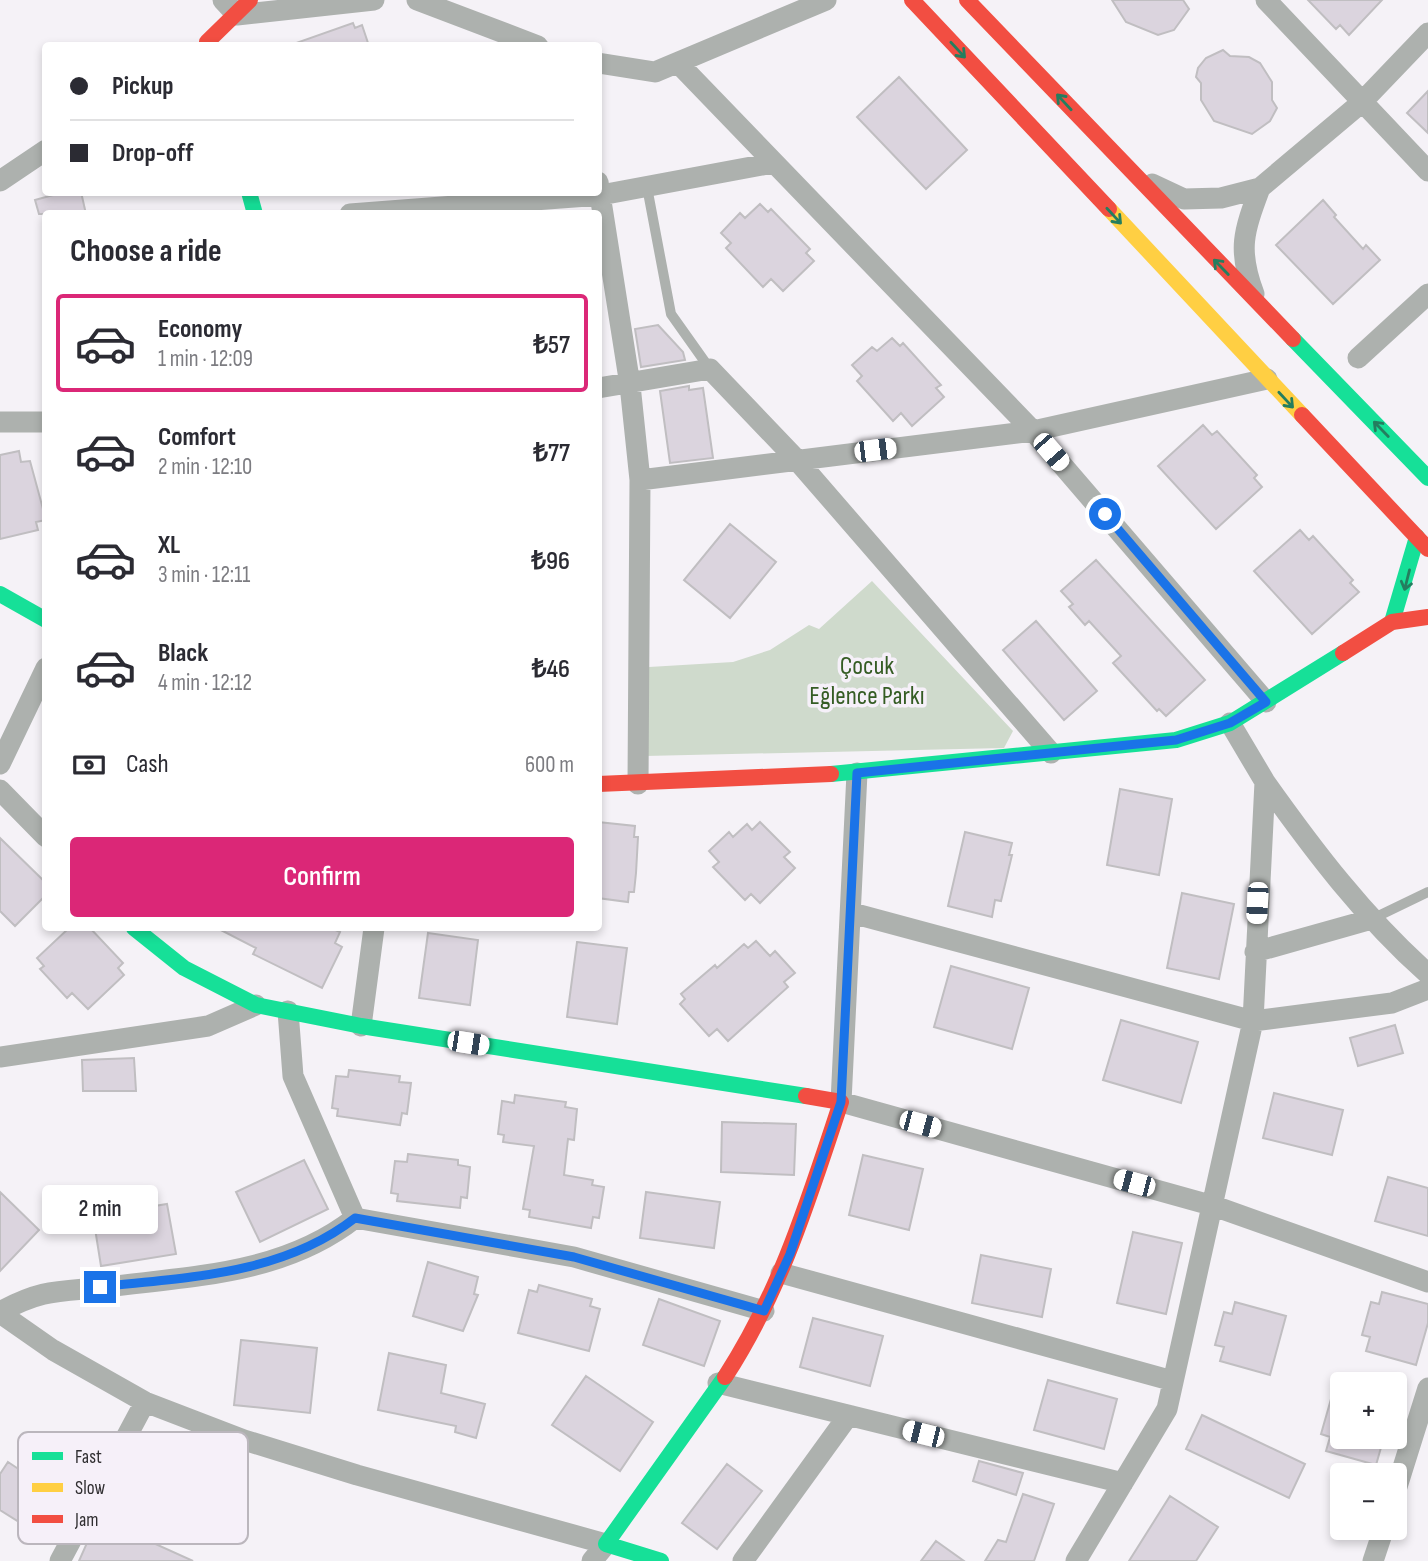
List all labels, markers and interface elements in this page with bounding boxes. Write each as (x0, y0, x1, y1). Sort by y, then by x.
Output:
one-way arrow (950, 41, 967, 58)
text: Pickup (112, 71, 174, 102)
one-way arrow (1056, 93, 1072, 111)
text: Drop-off (112, 138, 193, 169)
one-way arrow (1105, 207, 1122, 224)
text: Choose a ride (70, 232, 222, 271)
one-way arrow (1213, 259, 1230, 276)
icon: car (74, 312, 137, 375)
text: Economy (158, 314, 242, 345)
text: ₺57 (533, 330, 570, 361)
text: 1 min · 12:09 (158, 345, 253, 373)
one-way arrow (1278, 391, 1295, 408)
icon: car (74, 420, 137, 483)
one-way arrow (1372, 421, 1389, 438)
text: Comfort (158, 422, 236, 453)
car (1030, 429, 1073, 475)
car (853, 437, 898, 463)
text: ₺77 (533, 438, 570, 469)
text: 2 min · 12:10 (158, 453, 252, 481)
route start (1089, 498, 1121, 530)
icon: car (74, 528, 137, 591)
text: XL (158, 530, 180, 561)
text: ₺96 (531, 546, 570, 577)
text: 3 min · 12:11 (158, 561, 250, 589)
one-way arrow (1400, 568, 1413, 591)
icon: car (74, 636, 137, 699)
text: Black (158, 638, 208, 669)
park label: Çocuk Eğlence Parkı (809, 651, 925, 712)
text: ₺46 (532, 654, 570, 685)
text: 4 min · 12:12 (158, 669, 252, 697)
icon: cash (70, 746, 108, 784)
text: Cash (126, 749, 169, 780)
text: 600 m (525, 751, 574, 779)
button: Confirm (70, 837, 574, 917)
car (1246, 881, 1269, 925)
car (446, 1029, 491, 1057)
car (897, 1108, 944, 1140)
car (1111, 1167, 1158, 1199)
callout: 2 min (42, 1186, 158, 1234)
text: 2 min (78, 1195, 122, 1223)
route end (84, 1271, 116, 1303)
map controls (1330, 1372, 1407, 1540)
button: + (1330, 1372, 1407, 1449)
car (901, 1419, 946, 1449)
legend (18, 1432, 248, 1544)
text: Fast (75, 1446, 102, 1469)
button: − (1330, 1463, 1407, 1540)
text: Slow (75, 1477, 105, 1500)
text: Jam (74, 1509, 98, 1532)

